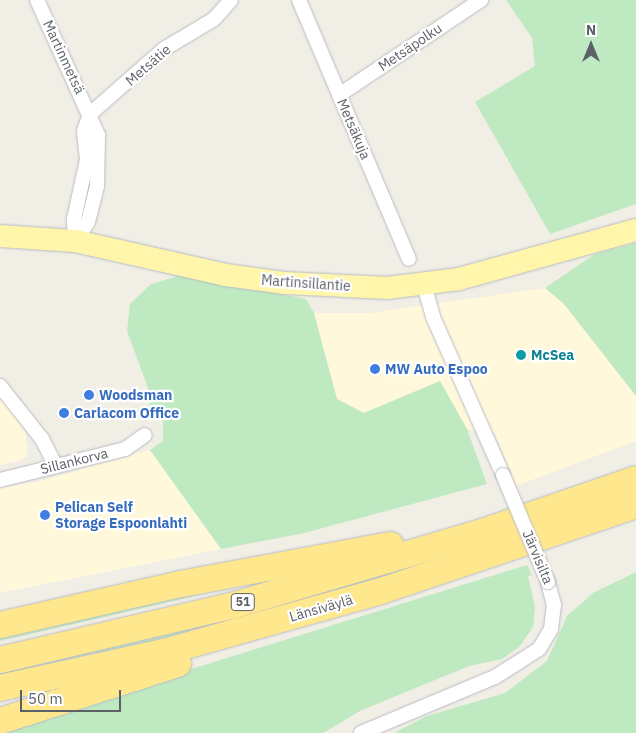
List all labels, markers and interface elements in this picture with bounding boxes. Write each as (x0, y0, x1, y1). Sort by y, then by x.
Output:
street label: Martinmetsä (40, 17, 88, 97)
street label: Metsäpolku (375, 20, 445, 74)
north arrow (566, 20, 616, 70)
text: N (586, 21, 596, 39)
street label: Metsätie (122, 41, 174, 89)
street label: Metsäkuja (334, 96, 374, 162)
street label: Martinsillantie (261, 271, 351, 295)
place label: McSea (531, 347, 574, 363)
marker: McSea (515, 349, 527, 361)
place label: MW Auto Espoo (385, 361, 488, 377)
marker: MW Auto Espoo (369, 363, 381, 375)
place label: Woodsman (99, 387, 172, 403)
marker: Woodsman (83, 389, 95, 401)
place label: Carlacom Office (74, 405, 179, 421)
marker: Carlacom Office (58, 407, 70, 419)
street label: Sillankorva (38, 444, 110, 478)
place label: Pelican Self Storage Espoonlahti (55, 499, 187, 532)
marker: Pelican Self Storage Espoonlahti (39, 509, 51, 521)
street label: Järvisilta (519, 528, 557, 586)
street label: Länsiväylä (287, 591, 355, 625)
road number: 51 (230, 592, 256, 612)
scale bar (22, 680, 124, 712)
text: 50 m (28, 689, 63, 708)

